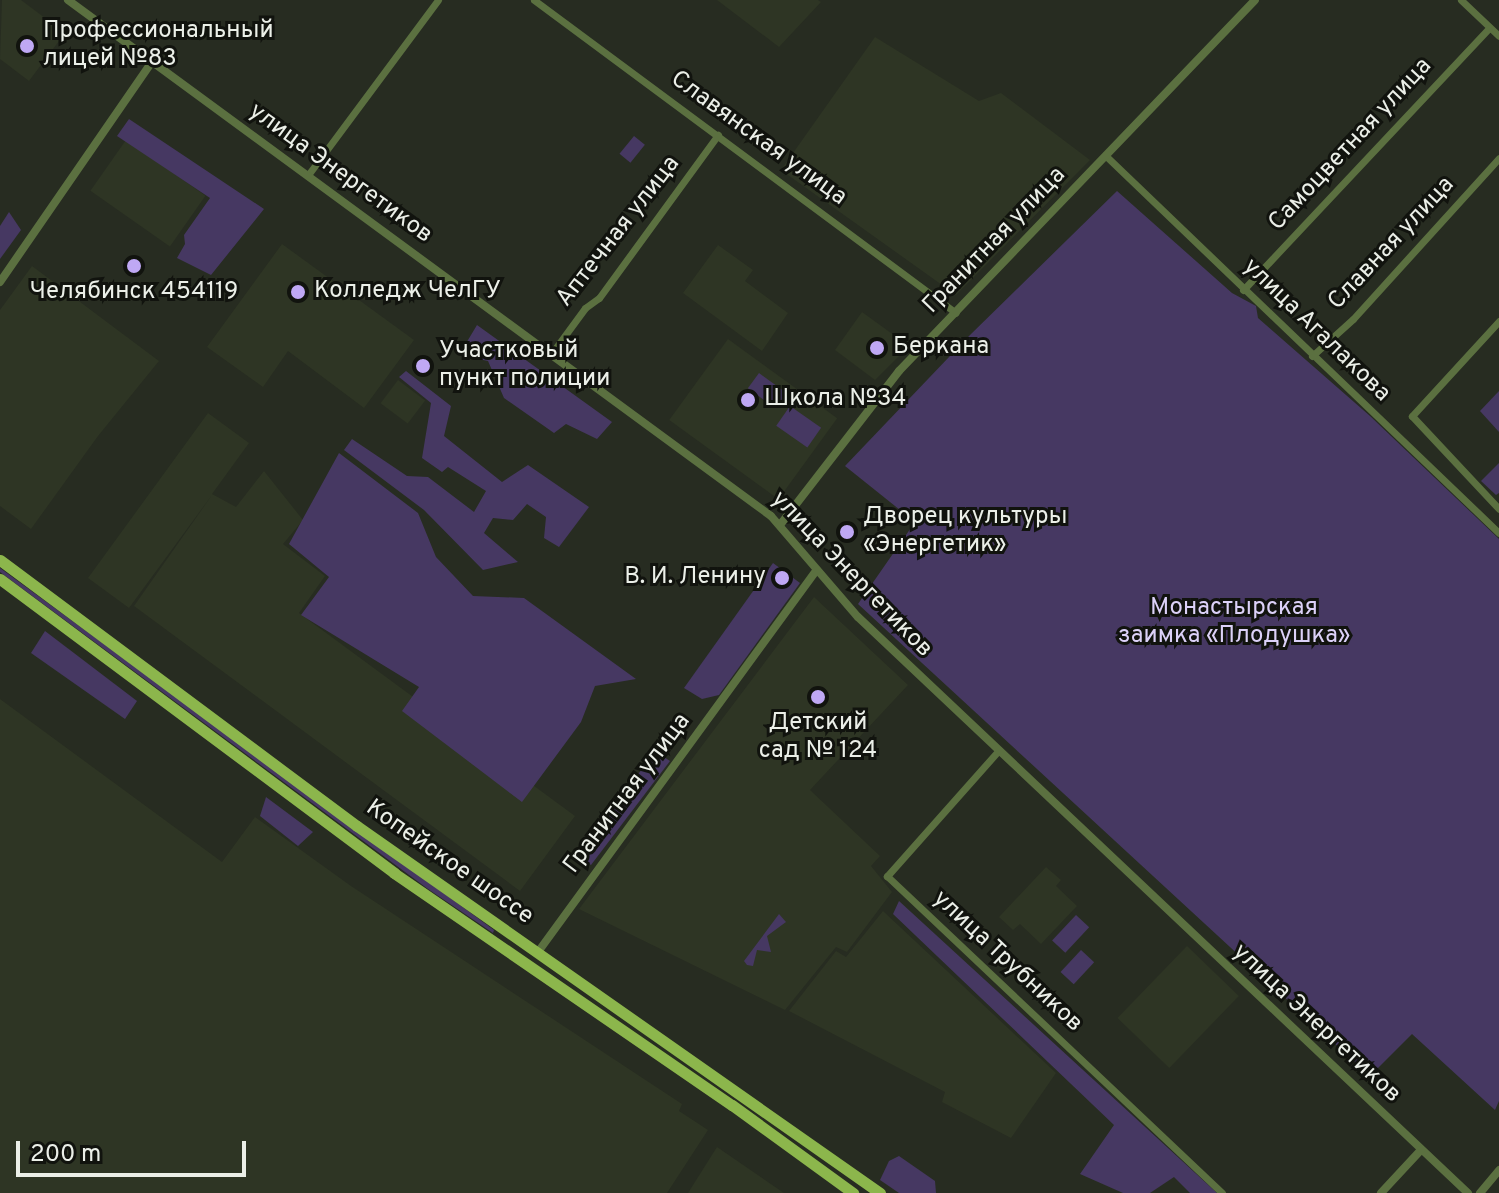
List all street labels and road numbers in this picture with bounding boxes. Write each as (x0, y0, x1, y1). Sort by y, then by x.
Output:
street label: Самоцветная улица (1263, 53, 1439, 237)
street label: Славянская улица (664, 65, 852, 213)
street label: улица Энергетиков (243, 98, 437, 250)
street label: Аптечная улица (551, 151, 687, 313)
street label: Гранитная улица (918, 162, 1072, 320)
street label: Славная улица (1323, 171, 1461, 317)
street label: улица Агалакова (1236, 253, 1396, 409)
street label: улица Энергетиков (764, 486, 938, 664)
street label: Гранитная улица (558, 708, 698, 880)
street label: Копейское шоссе (360, 794, 538, 932)
street label: улица Трубников (926, 885, 1088, 1039)
street label: улица Энергетиков (1226, 938, 1406, 1110)

